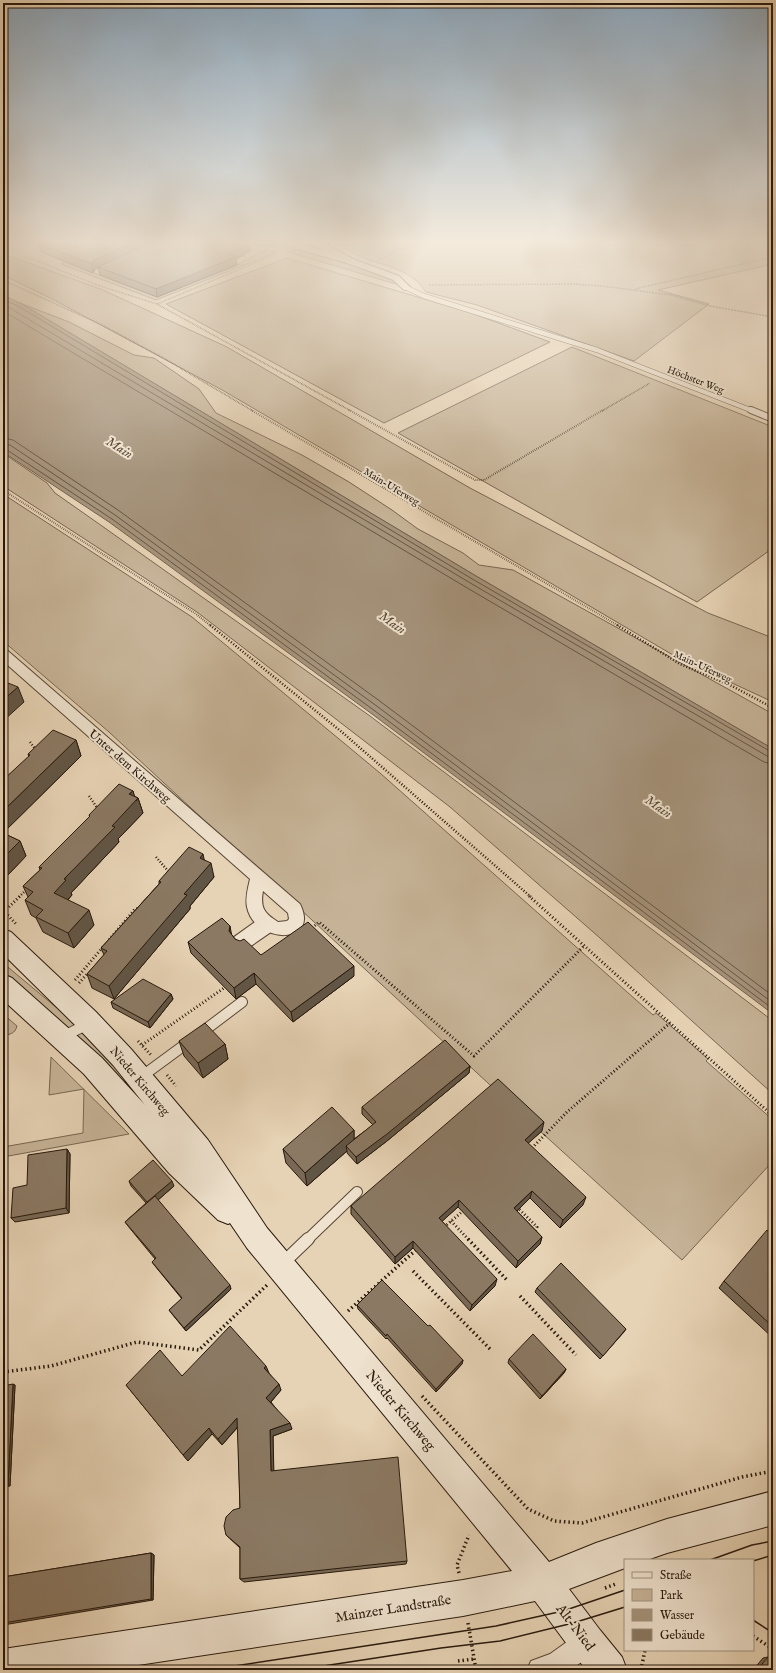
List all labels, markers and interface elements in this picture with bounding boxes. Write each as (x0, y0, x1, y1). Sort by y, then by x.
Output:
street label: Höchster Weg (665, 364, 726, 397)
water label: Main (103, 433, 136, 463)
street label: Main-Uferweg (361, 465, 422, 509)
water label: Main (375, 608, 409, 638)
street label: Main-Uferweg (671, 648, 734, 687)
street label: Unter dem Kirchweg (85, 727, 174, 807)
water label: Main (641, 792, 675, 822)
street label: Nieder Kirchweg (106, 1044, 173, 1119)
street label: Nieder Kirchweg (361, 1367, 439, 1455)
legend (624, 1559, 754, 1651)
text: Straße (660, 1568, 692, 1583)
text: Park (660, 1588, 683, 1603)
street label: Mainzer Landstraße (334, 1591, 453, 1627)
street label: Alt-Nied (551, 1600, 599, 1655)
text: Wasser (660, 1608, 695, 1623)
text: Gebäude (660, 1628, 705, 1643)

